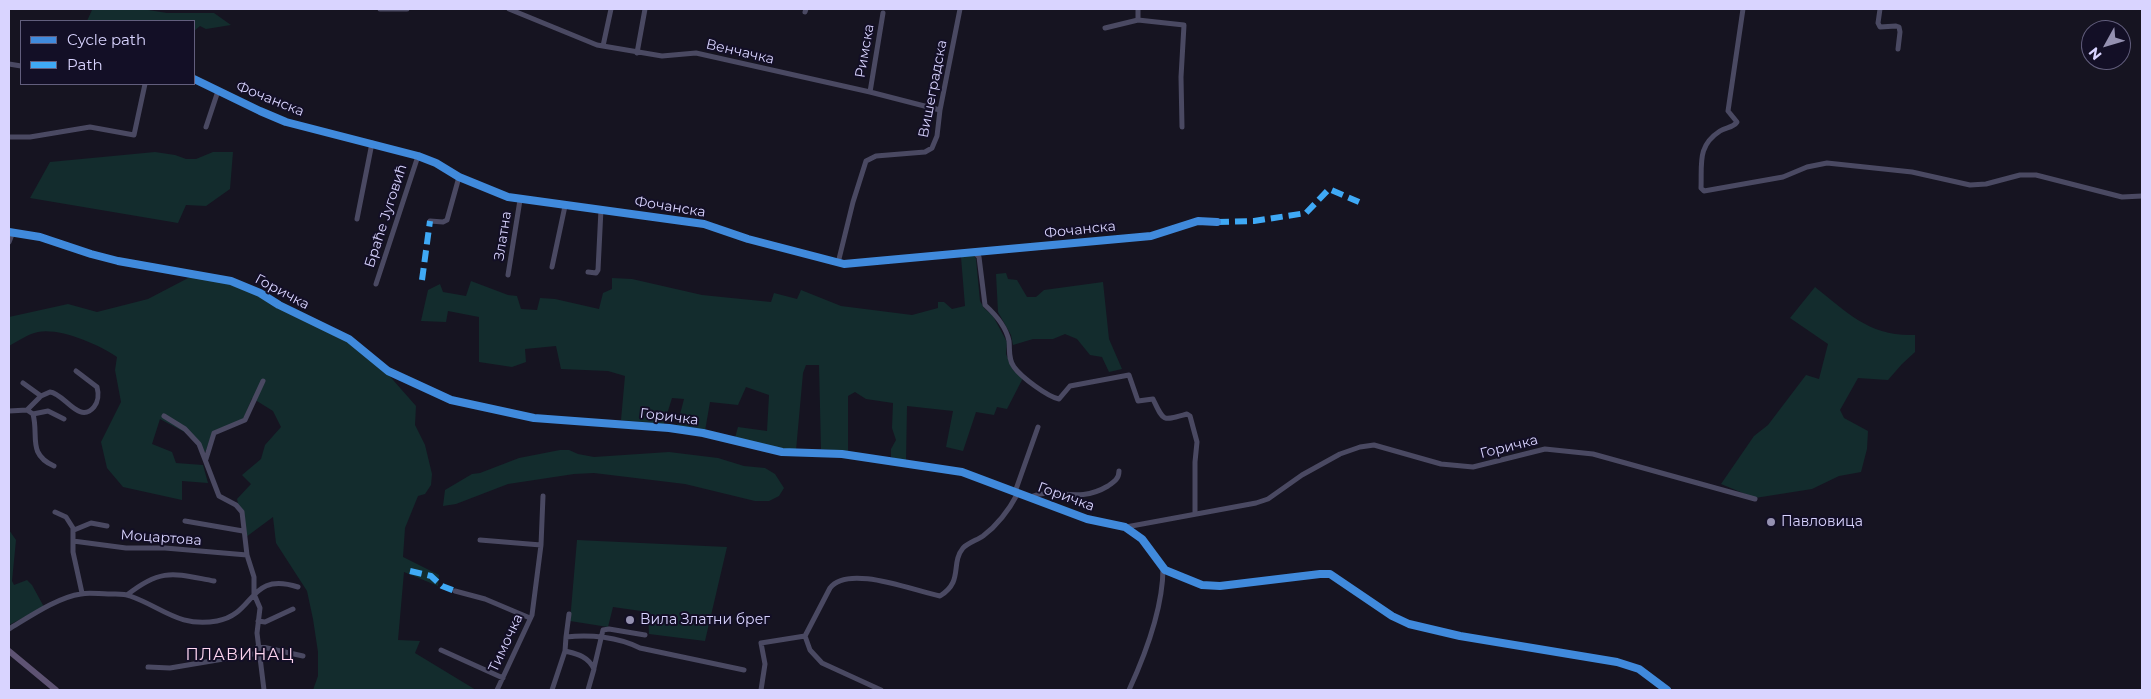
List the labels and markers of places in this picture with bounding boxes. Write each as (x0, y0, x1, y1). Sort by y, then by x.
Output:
place label: Павловица (1781, 514, 1863, 530)
marker: Павловица (1765, 516, 1777, 528)
place label: Вила Златни брег (640, 612, 770, 628)
marker: Вила Златни брег (624, 614, 636, 626)

